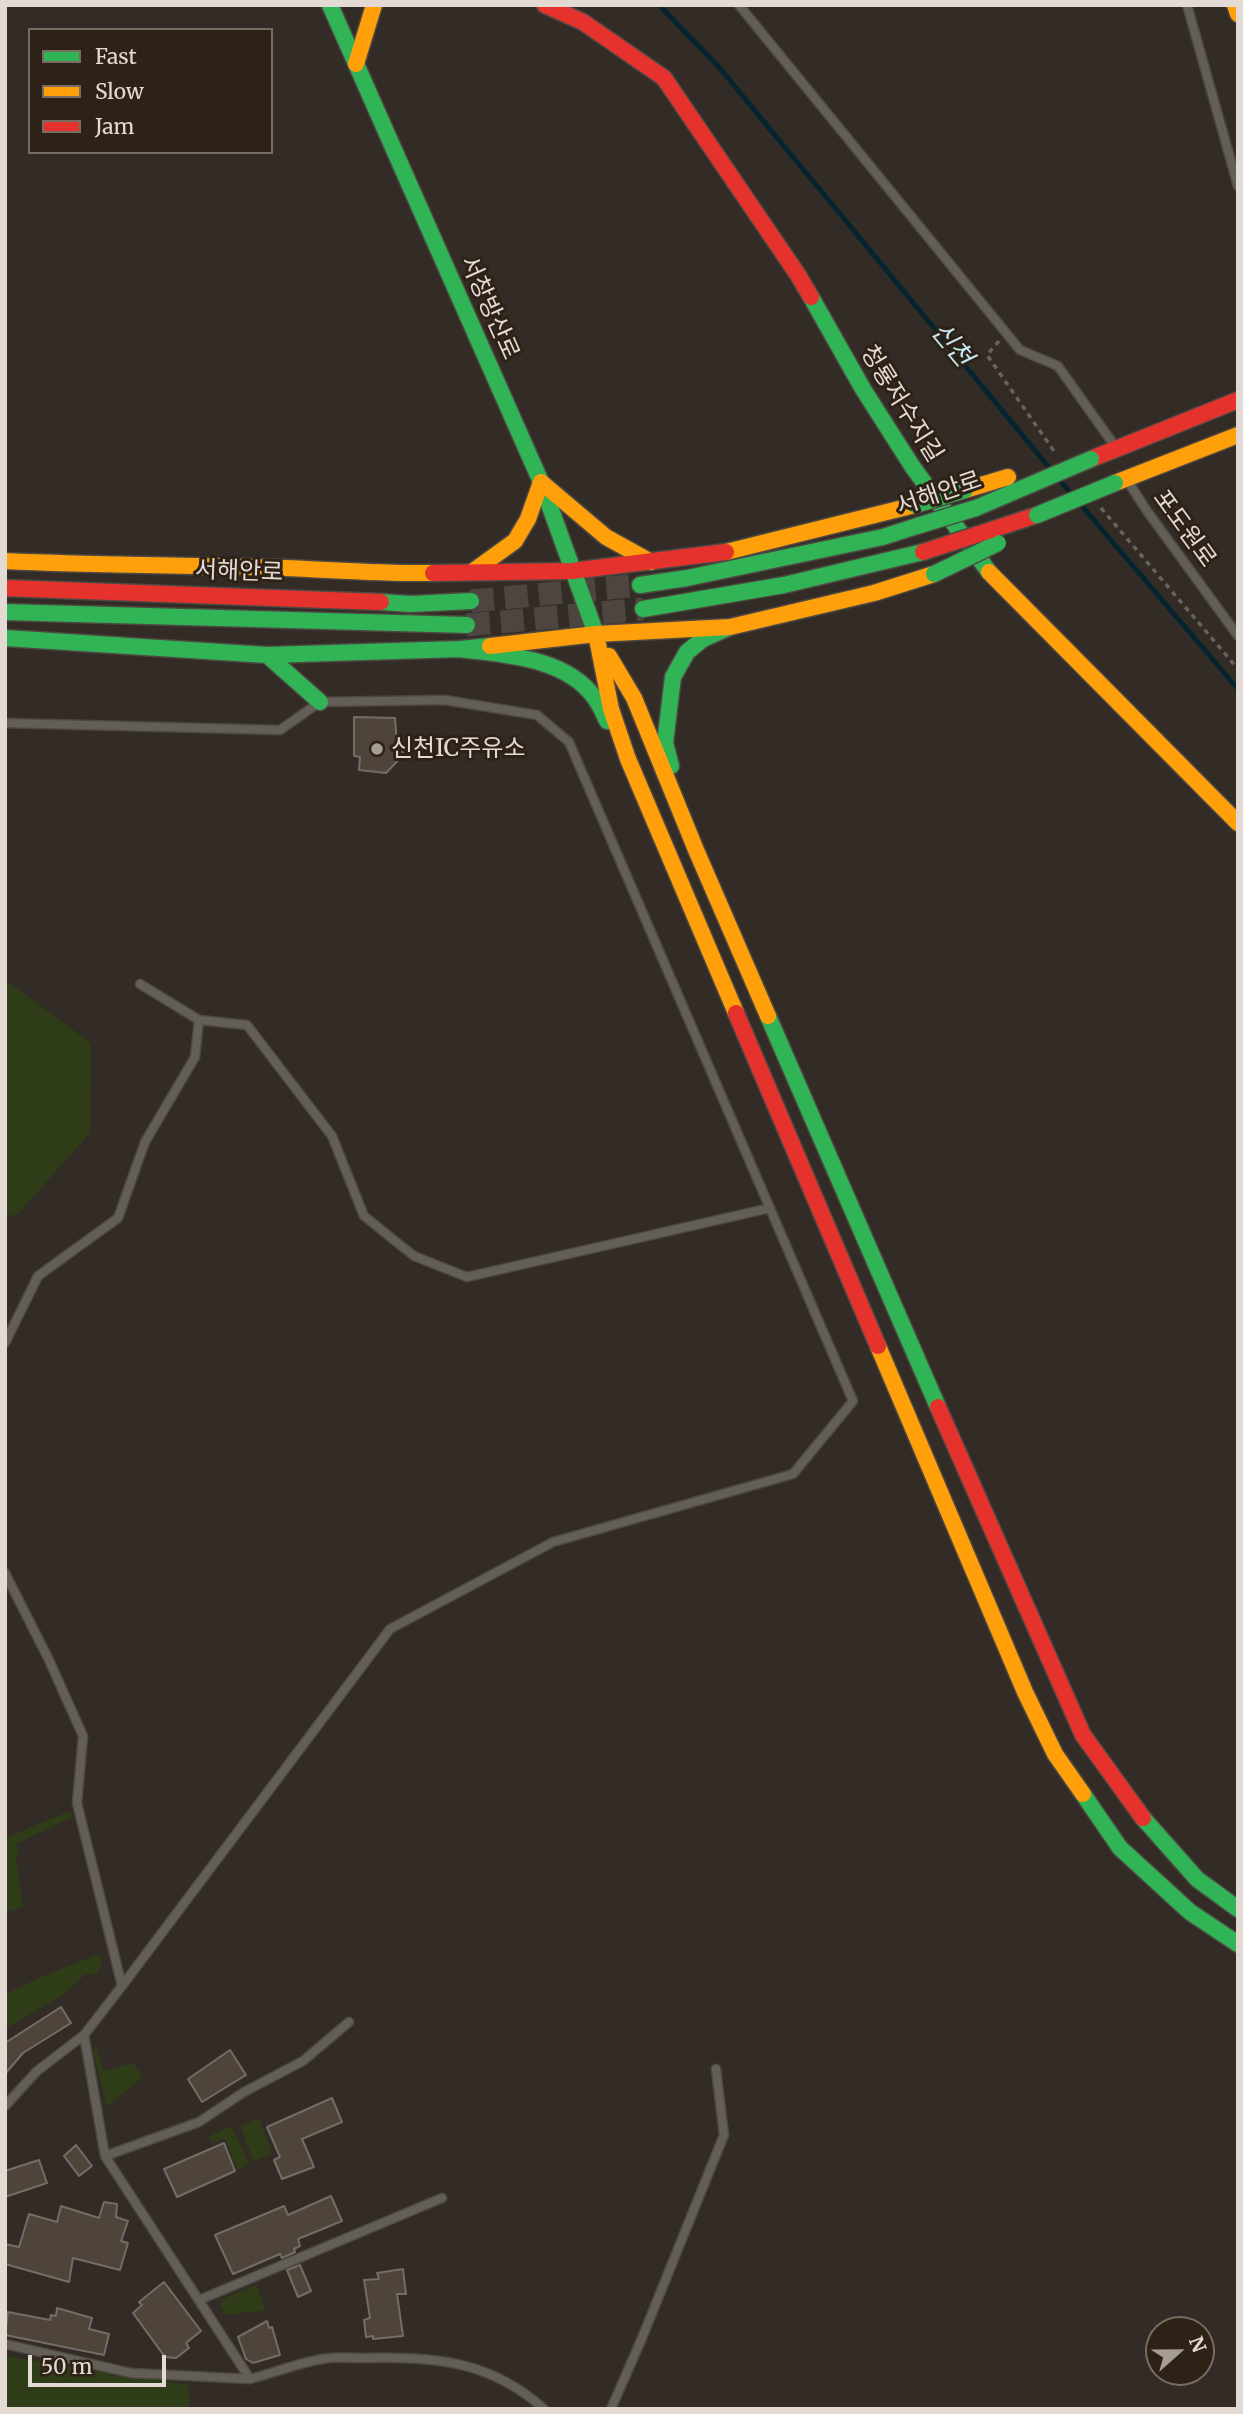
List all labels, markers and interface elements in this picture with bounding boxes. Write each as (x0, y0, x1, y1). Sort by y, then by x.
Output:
legend (28, 28, 273, 154)
text: Fast (95, 43, 137, 70)
text: Slow (95, 78, 144, 105)
text: Jam (95, 113, 134, 140)
street label: 서창방산로 (453, 252, 525, 364)
water label: 신천 (924, 317, 978, 373)
street label: 청룡저수지길 (854, 340, 948, 468)
street label: 서해안로 (893, 466, 985, 522)
street label: 포도원로 (1146, 485, 1222, 573)
street label: 서해안로 (194, 556, 284, 588)
place label: 신천IC주유소 (391, 735, 526, 763)
marker: 신천IC주유소 (369, 741, 385, 757)
north arrow (1145, 2316, 1215, 2386)
text: N (1184, 2333, 1212, 2355)
scale bar (32, 2340, 170, 2384)
text: 50 m (41, 2353, 92, 2380)

